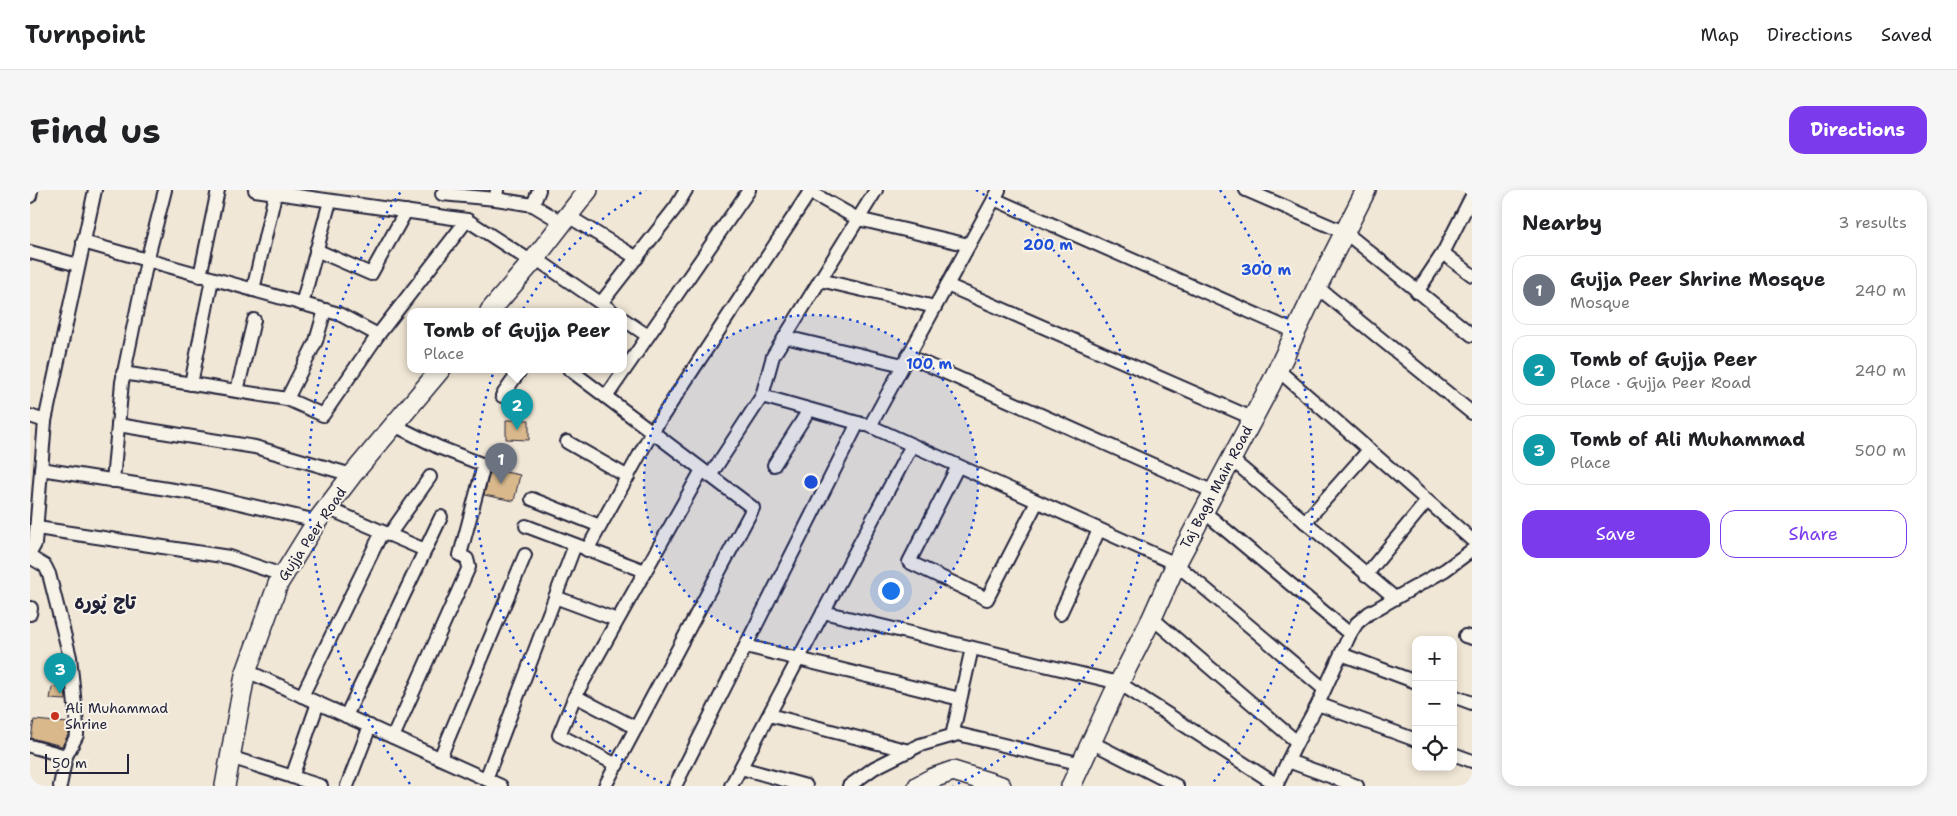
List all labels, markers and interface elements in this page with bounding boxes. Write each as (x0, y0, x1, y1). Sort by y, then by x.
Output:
text: Turnpoint (25, 19, 146, 51)
text: Map (1701, 23, 1739, 47)
text: Directions (1767, 23, 1853, 47)
text: Saved (1881, 23, 1932, 47)
button: Directions (1789, 106, 1927, 154)
text: Find us (30, 107, 161, 154)
text: Nearby (1522, 209, 1602, 237)
text: 3 results (1838, 212, 1907, 233)
text: 200 m (1023, 235, 1073, 255)
text: 300 m (1241, 260, 1291, 280)
text: Gujja Peer Shrine Mosque (1570, 267, 1825, 292)
text: 1 (1535, 280, 1543, 301)
text: 240 m (1854, 280, 1906, 301)
text: Mosque (1570, 292, 1630, 313)
popup (407, 308, 627, 373)
text: Tomb of Gujja Peer (423, 318, 611, 343)
text: Place (423, 343, 464, 364)
text: Tomb of Gujja Peer (1570, 347, 1757, 372)
text: 100 m (906, 354, 952, 374)
text: 2 (1533, 360, 1545, 381)
text: 240 m (1854, 360, 1906, 381)
text: Place · Gujja Peer Road (1570, 372, 1751, 393)
pin: 2 (501, 389, 533, 430)
street label: Taj Bagh Main Road (1176, 422, 1256, 552)
text: Tomb of Ali Muhammad (1570, 427, 1805, 452)
text: 3 (1533, 440, 1545, 461)
text: 500 m (1855, 440, 1906, 461)
pin: 1 (485, 443, 517, 484)
text: Place (1570, 452, 1611, 473)
centre of rings (802, 473, 820, 491)
street label: Gujja Peer Road (274, 484, 350, 584)
button: Save (1522, 510, 1710, 558)
button: Share (1720, 510, 1907, 558)
your location (878, 578, 904, 604)
district label: تاج پُورہ (74, 590, 137, 615)
map controls (1412, 636, 1457, 771)
button: + (1412, 636, 1457, 681)
pin: 3 (44, 653, 76, 694)
button: − (1412, 681, 1457, 726)
place label: Ali Muhammad Shrine (65, 699, 168, 733)
marker: Ali Muhammad Shrine (49, 710, 61, 722)
button: locate (1412, 726, 1457, 771)
scale bar (45, 751, 129, 774)
text: 50 m (52, 754, 87, 772)

